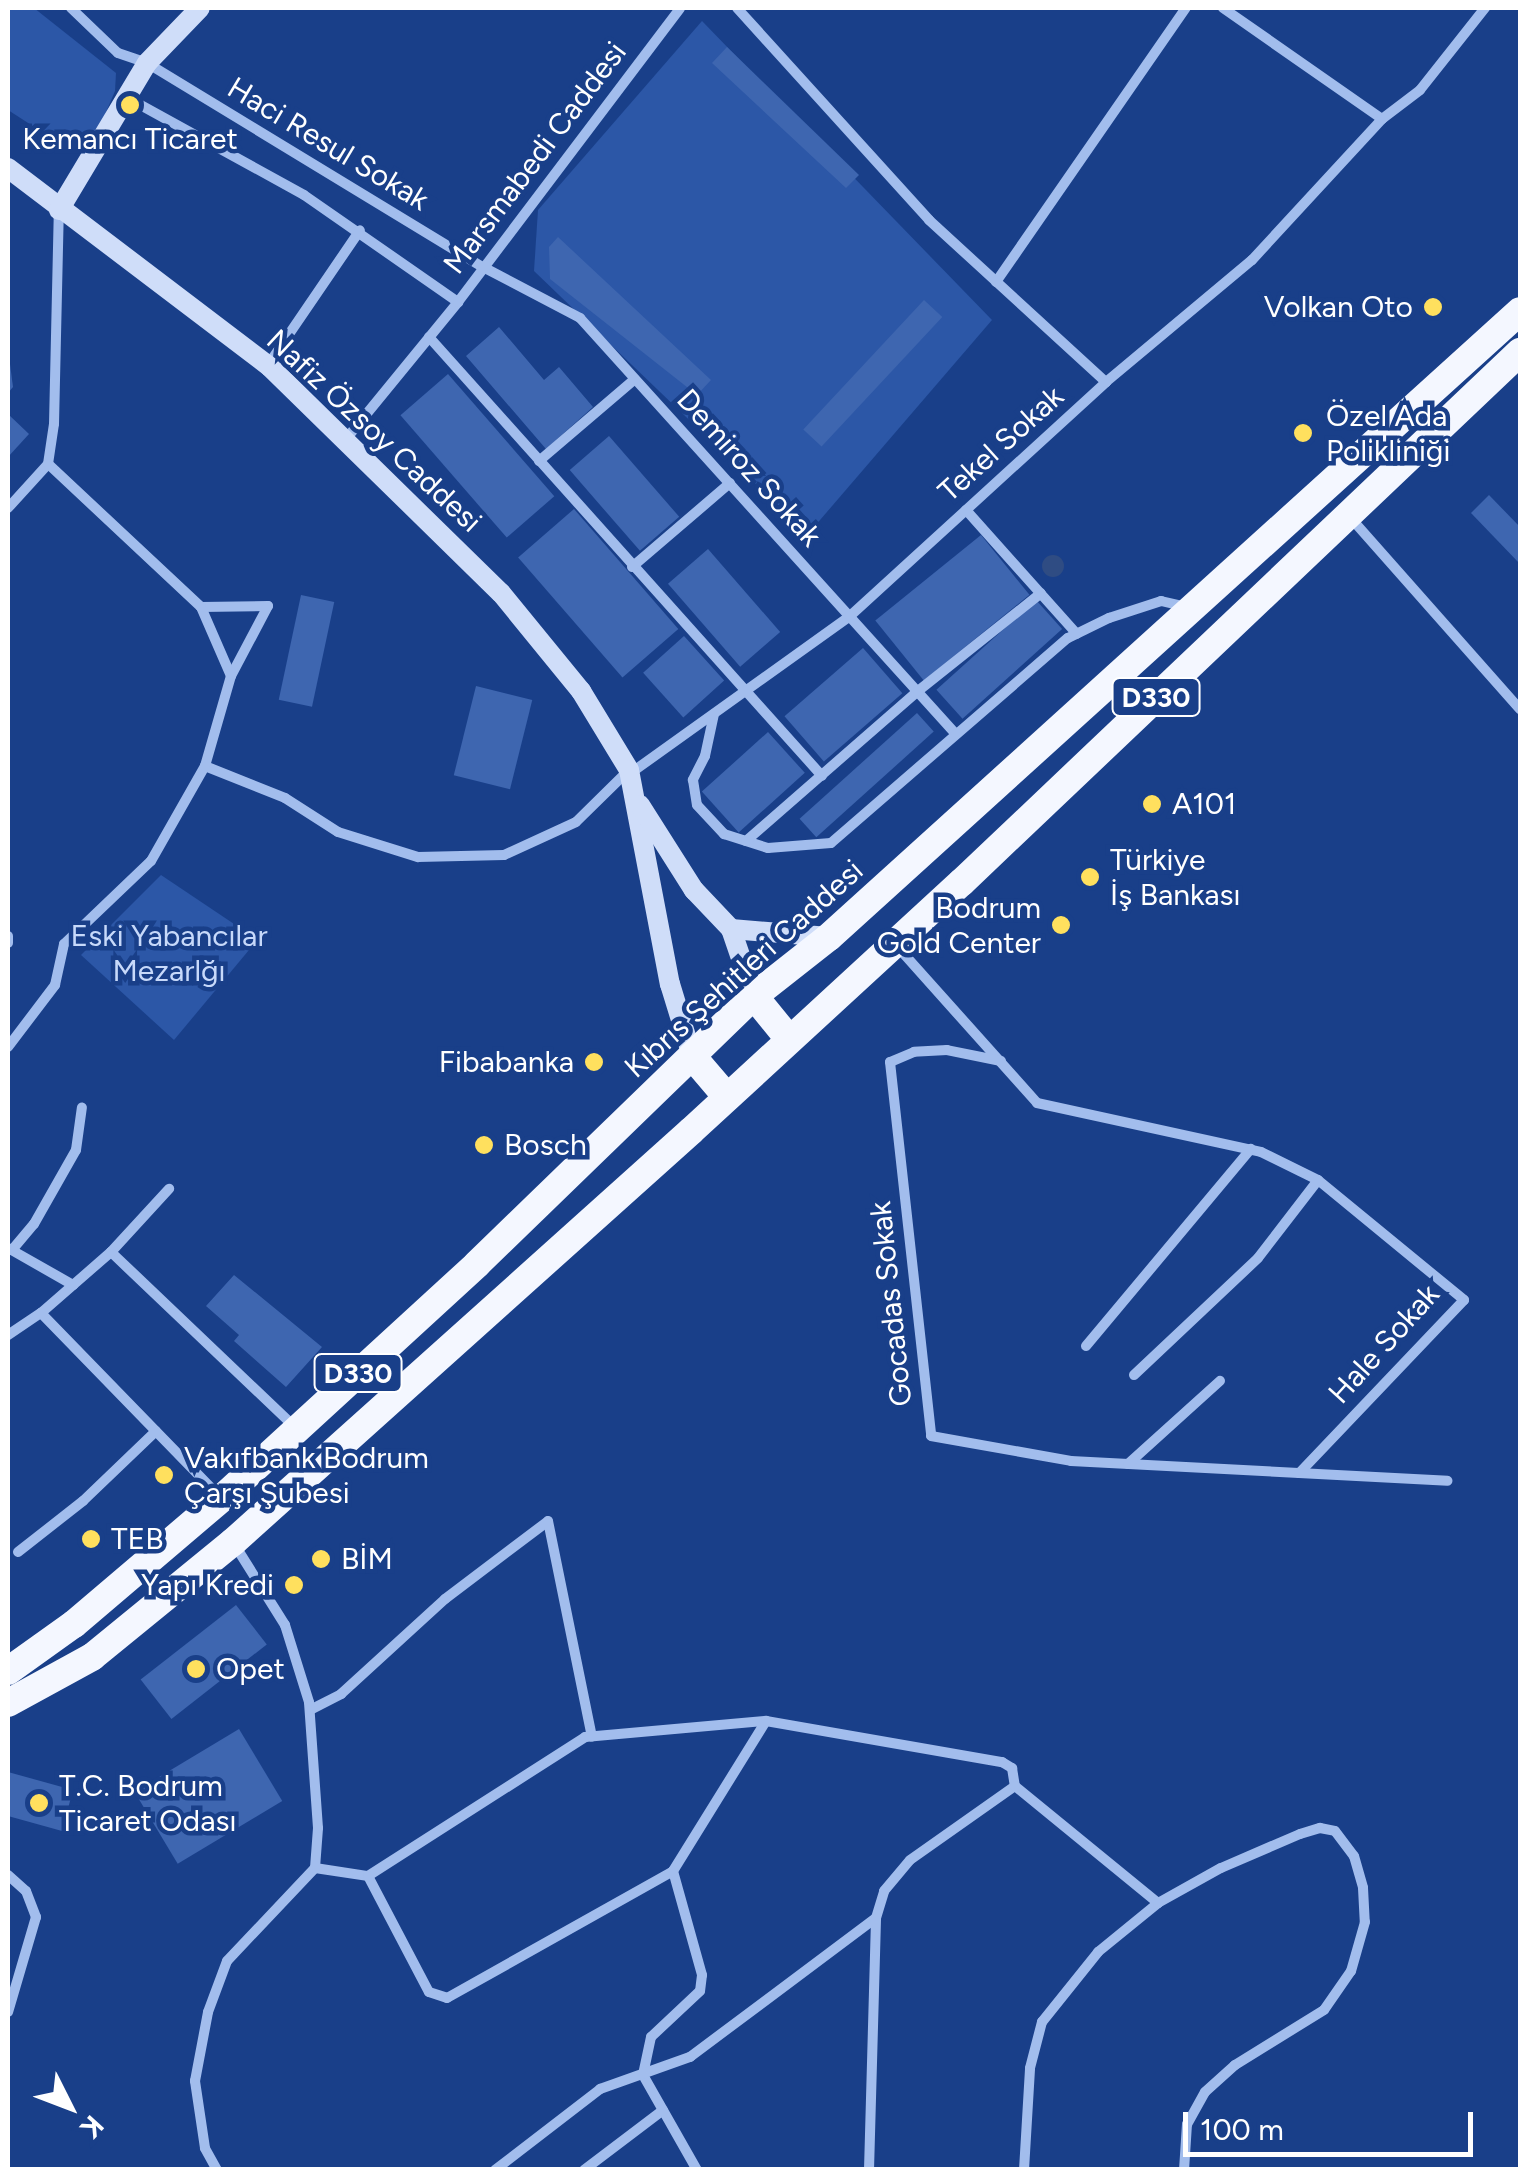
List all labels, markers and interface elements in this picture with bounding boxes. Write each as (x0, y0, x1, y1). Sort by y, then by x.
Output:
street label: Marsmabedi Caddesi (436, 35, 634, 281)
street label: Haci Resul Sokak (221, 70, 435, 218)
marker: Kemancı Ticaret (119, 94, 141, 116)
place label: Kemancı Ticaret (22, 121, 238, 157)
place label: Volkan Oto (1264, 289, 1413, 325)
marker: Volkan Oto (1422, 296, 1444, 318)
street label: Nafiz Özsoy Caddesi (259, 322, 489, 540)
street label: Tekel Sokak (931, 379, 1071, 509)
street label: Demiroz Sokak (669, 382, 829, 554)
place label: Özel Ada Polikliniği (1326, 398, 1450, 468)
marker: Özel Ada Polikliniği (1290, 420, 1316, 446)
road number: D330 (1111, 674, 1201, 720)
place label: A101 (1172, 786, 1236, 822)
marker: A101 (1141, 793, 1163, 815)
place label: Türkiye İş Bankası (1110, 842, 1240, 912)
street label: Kıbrıs Şehitleri Caddesi (617, 853, 871, 1085)
marker: Türkiye İş Bankası (1079, 866, 1101, 888)
place label: Bodrum Gold Center (877, 890, 1041, 960)
marker: Bodrum Gold Center (1050, 914, 1072, 936)
park label: Eski Yabancılar Mezarlğı (70, 918, 268, 988)
place label: Fibabanka (439, 1044, 574, 1080)
marker: Fibabanka (583, 1051, 605, 1073)
place label: Bosch (504, 1127, 587, 1163)
marker: Bosch (473, 1134, 495, 1156)
street label: Gocadas Sokak (862, 1200, 920, 1408)
street label: Hale Sokak (1321, 1277, 1447, 1411)
road number: D330 (313, 1350, 403, 1396)
place label: Vakıfbank Bodrum Çarşı Şubesi (184, 1440, 429, 1510)
marker: Vakıfbank Bodrum Çarşı Şubesi (153, 1464, 175, 1486)
place label: TEB (111, 1521, 164, 1557)
marker: TEB (80, 1528, 102, 1550)
place label: BİM (341, 1541, 393, 1577)
marker: BİM (310, 1548, 332, 1570)
place label: Yapı Kredi (141, 1567, 274, 1603)
marker: Yapı Kredi (283, 1574, 305, 1596)
place label: Opet (216, 1651, 285, 1687)
marker: Opet (185, 1658, 207, 1680)
place label: T.C. Bodrum Ticaret Odası (59, 1768, 236, 1838)
marker: T.C. Bodrum Ticaret Odası (28, 1792, 50, 1814)
north arrow (20, 2057, 120, 2157)
scale bar (1188, 2092, 1478, 2154)
text: K (73, 2109, 111, 2145)
text: 100 m (1200, 2111, 1284, 2148)

